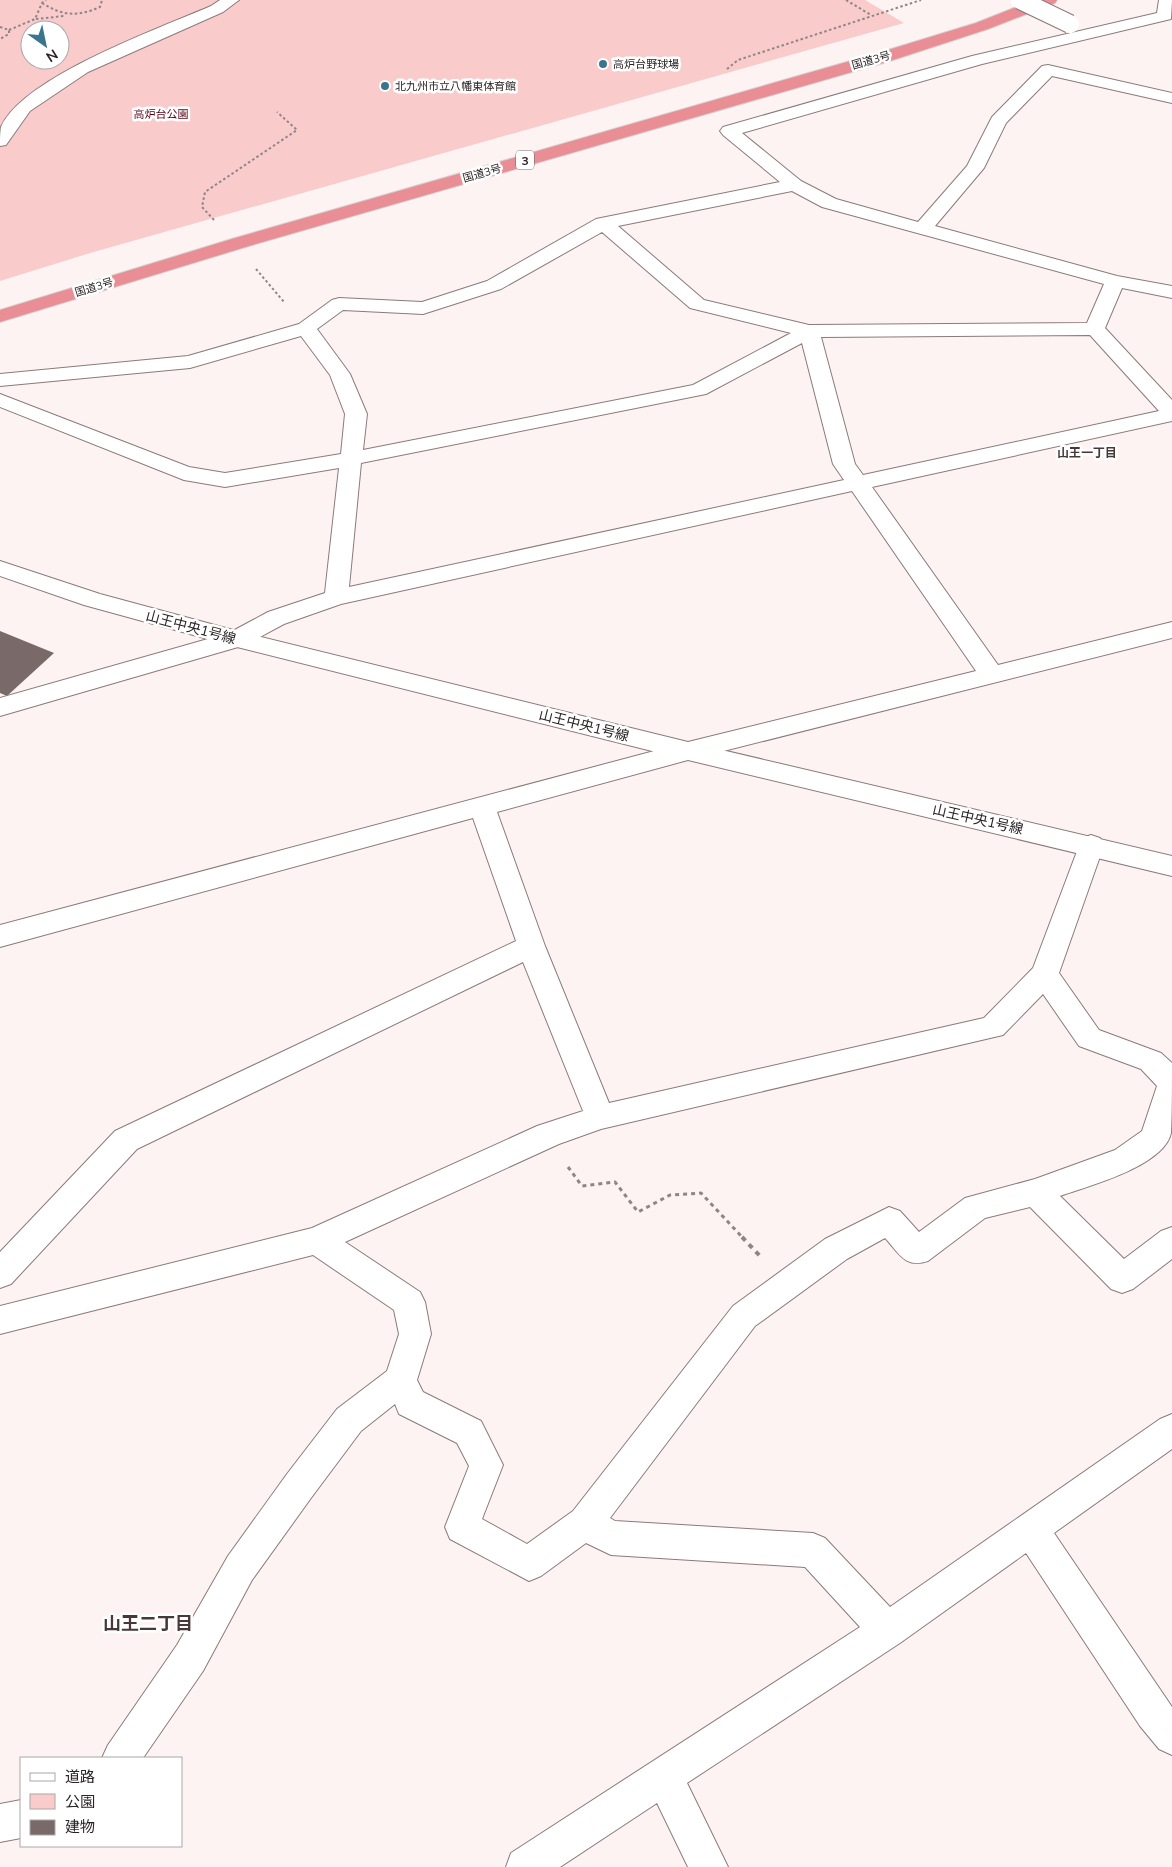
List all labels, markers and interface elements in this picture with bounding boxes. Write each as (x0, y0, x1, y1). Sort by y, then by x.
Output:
north arrow (20, 20, 70, 70)
text: N (43, 45, 61, 66)
street label: 国道3号 (850, 48, 892, 72)
place label: 高炉台野球場 (613, 57, 679, 71)
marker: 高炉台野球場 (597, 58, 609, 70)
place label: 北九州市立八幡東体育館 (395, 79, 516, 93)
marker: 北九州市立八幡東体育館 (379, 80, 391, 92)
park label: 高炉台公園 (134, 107, 189, 121)
road number: 3 (516, 150, 534, 170)
street label: 国道3号 (461, 161, 503, 185)
street label: 国道3号 (73, 275, 115, 299)
district label: 山王一丁目 (1057, 445, 1117, 460)
street label: 山王中央1号線 (144, 606, 238, 648)
street label: 山王中央1号線 (537, 705, 631, 745)
street label: 山王中央1号線 (931, 800, 1025, 838)
district label: 山王二丁目 (103, 1612, 193, 1635)
legend (20, 1757, 182, 1847)
text: 道路 (65, 1767, 95, 1786)
text: 公園 (65, 1792, 95, 1811)
text: 建物 (65, 1817, 95, 1836)

